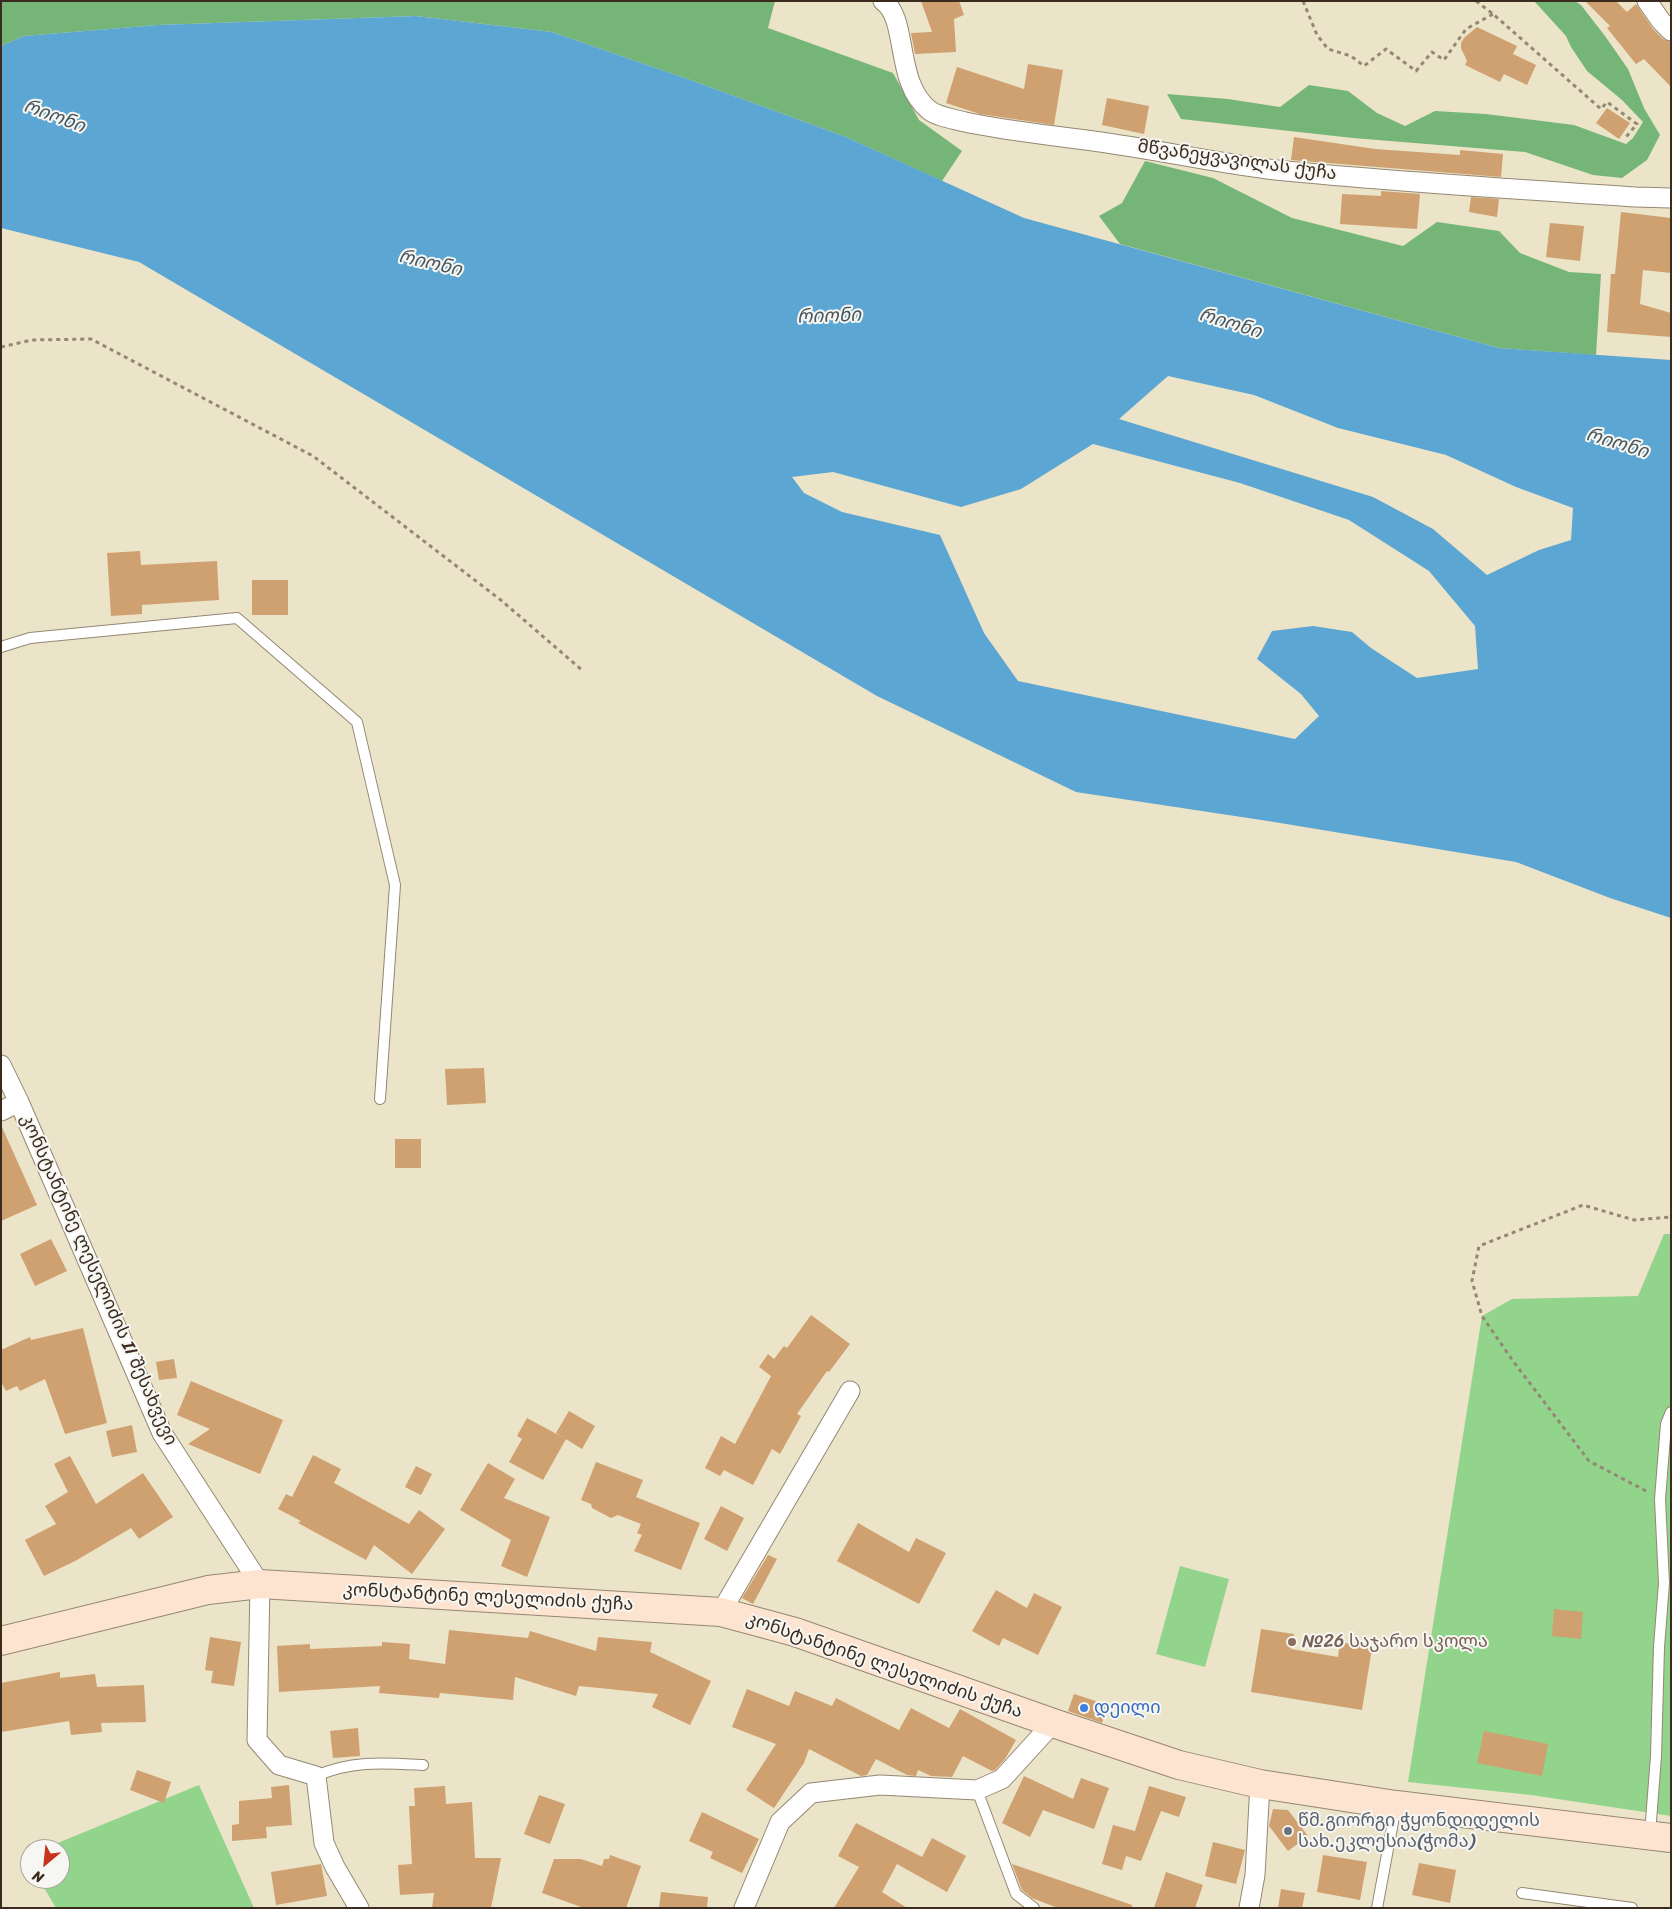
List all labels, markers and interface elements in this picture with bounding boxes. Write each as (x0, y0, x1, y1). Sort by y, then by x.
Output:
water label: რიონი (20, 95, 88, 139)
street label: მწვანეყვავილას ქუჩა (1136, 136, 1338, 186)
water label: რიონი (396, 246, 464, 282)
water label: რიონი (797, 304, 861, 330)
water label: რიონი (1196, 304, 1264, 344)
water label: რიონი (1583, 424, 1651, 464)
street label: კონსტანტინე ლესელიძის II შესახვევი (15, 1111, 181, 1449)
street label: კონსტანტინე ლესელიძის ქუჩა (342, 1580, 634, 1616)
street label: კონსტანტინე ლესელიძის ქუჩა (743, 1608, 1025, 1724)
place label: №26 საჯარო სკოლა (1302, 1631, 1488, 1653)
marker: №26 საჯარო სკოლა (1286, 1636, 1298, 1648)
place label: დეილი (1094, 1697, 1161, 1719)
marker: დეილი (1078, 1702, 1090, 1714)
place label: წმ.გიორგი ჭყონდიდელის სახ.ეკლესია(ჭომა) (1298, 1810, 1540, 1852)
marker: წმ.გიორგი ჭყონდიდელის სახ.ეკლესია(ჭომა) (1282, 1825, 1294, 1837)
north arrow (20, 1839, 70, 1889)
text: N (28, 1863, 48, 1890)

